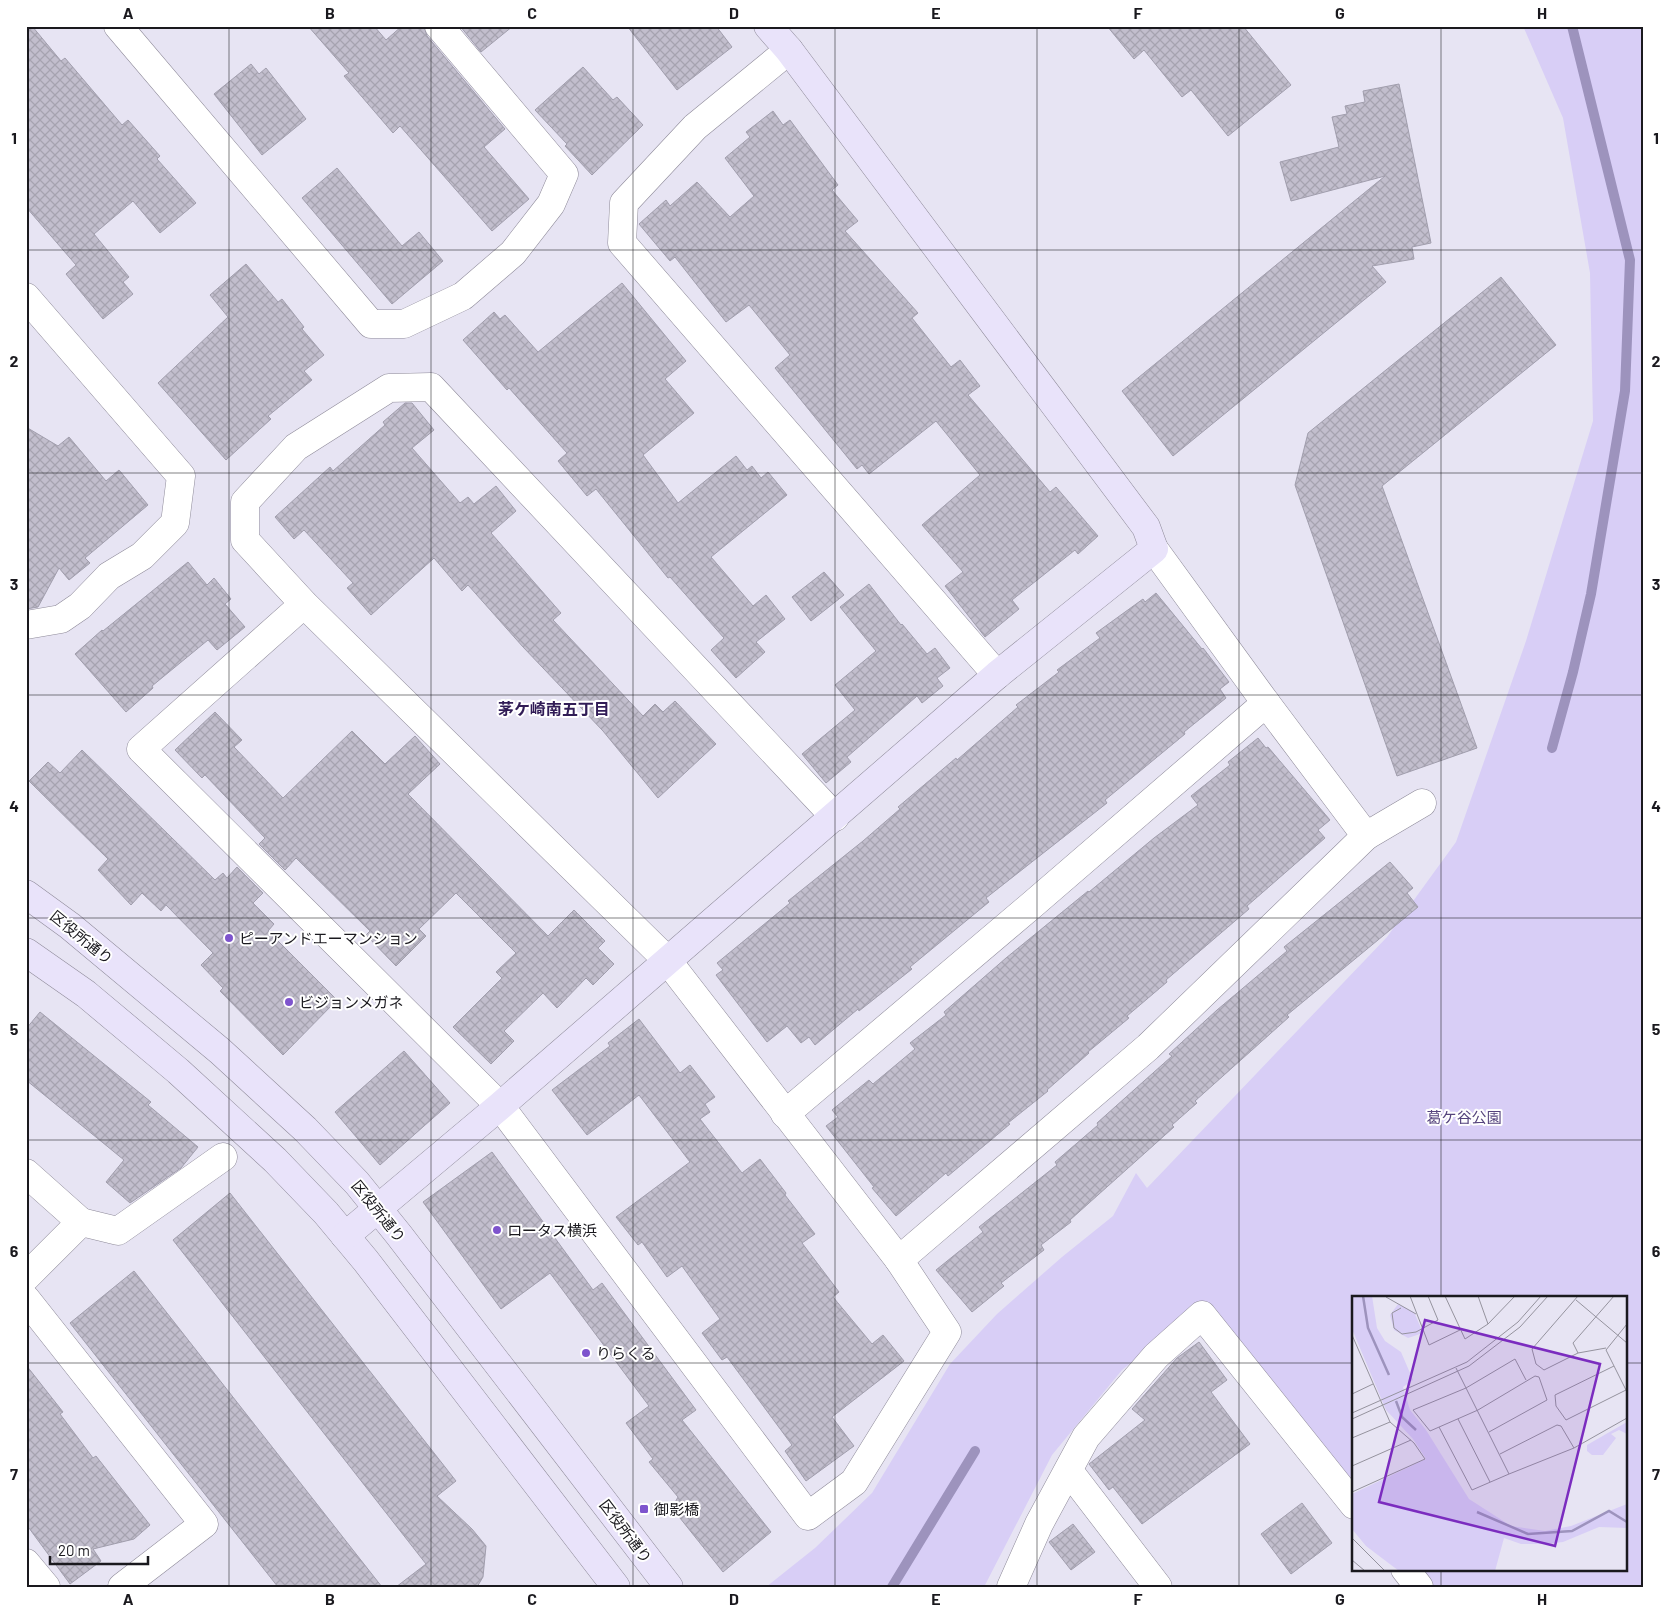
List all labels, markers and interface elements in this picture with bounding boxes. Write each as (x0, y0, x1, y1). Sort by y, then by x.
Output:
text: A (123, 3, 134, 22)
text: B (325, 3, 335, 22)
text: C (527, 3, 537, 22)
text: D (729, 3, 739, 22)
text: E (931, 3, 941, 22)
text: F (1134, 3, 1143, 22)
text: G (1335, 3, 1345, 22)
text: H (1537, 3, 1547, 22)
text: 1 (11, 128, 17, 147)
text: 1 (1653, 128, 1659, 147)
text: 2 (10, 351, 19, 370)
text: 2 (1652, 351, 1661, 370)
text: 3 (10, 574, 18, 593)
text: 3 (1652, 574, 1660, 593)
district label: 茅ケ崎南五丁目 (498, 699, 610, 718)
text: 4 (9, 796, 19, 815)
text: 4 (1651, 796, 1661, 815)
street label: 区役所通り (47, 906, 117, 968)
place label: ピーアンドエーマンション (239, 929, 418, 947)
marker: ピーアンドエーマンション (223, 932, 235, 944)
place label: ビジョンメガネ (299, 993, 404, 1011)
marker: ビジョンメガネ (283, 996, 295, 1008)
text: 5 (10, 1019, 19, 1038)
text: 5 (1652, 1019, 1661, 1038)
park label: 葛ケ谷公園 (1426, 1108, 1502, 1126)
street label: 区役所通り (348, 1176, 410, 1246)
place label: ロータス横浜 (507, 1221, 597, 1239)
marker: ロータス横浜 (491, 1224, 503, 1236)
text: 6 (10, 1241, 19, 1260)
text: 6 (1652, 1241, 1661, 1260)
inset map (1352, 1296, 1628, 1570)
place label: りらくる (596, 1344, 656, 1362)
marker: りらくる (580, 1347, 592, 1359)
text: 7 (10, 1464, 18, 1483)
text: 7 (1652, 1464, 1660, 1483)
street label: 区役所通り (596, 1496, 656, 1566)
place label: 御影橋 (654, 1500, 699, 1518)
marker: 御影橋 (638, 1503, 650, 1515)
scale bar (50, 1533, 148, 1565)
text: 20 m (58, 1541, 90, 1559)
text: A (123, 1589, 134, 1608)
text: B (325, 1589, 335, 1608)
text: C (527, 1589, 537, 1608)
text: D (729, 1589, 739, 1608)
text: E (931, 1589, 941, 1608)
text: F (1134, 1589, 1143, 1608)
text: G (1335, 1589, 1345, 1608)
text: H (1537, 1589, 1547, 1608)

